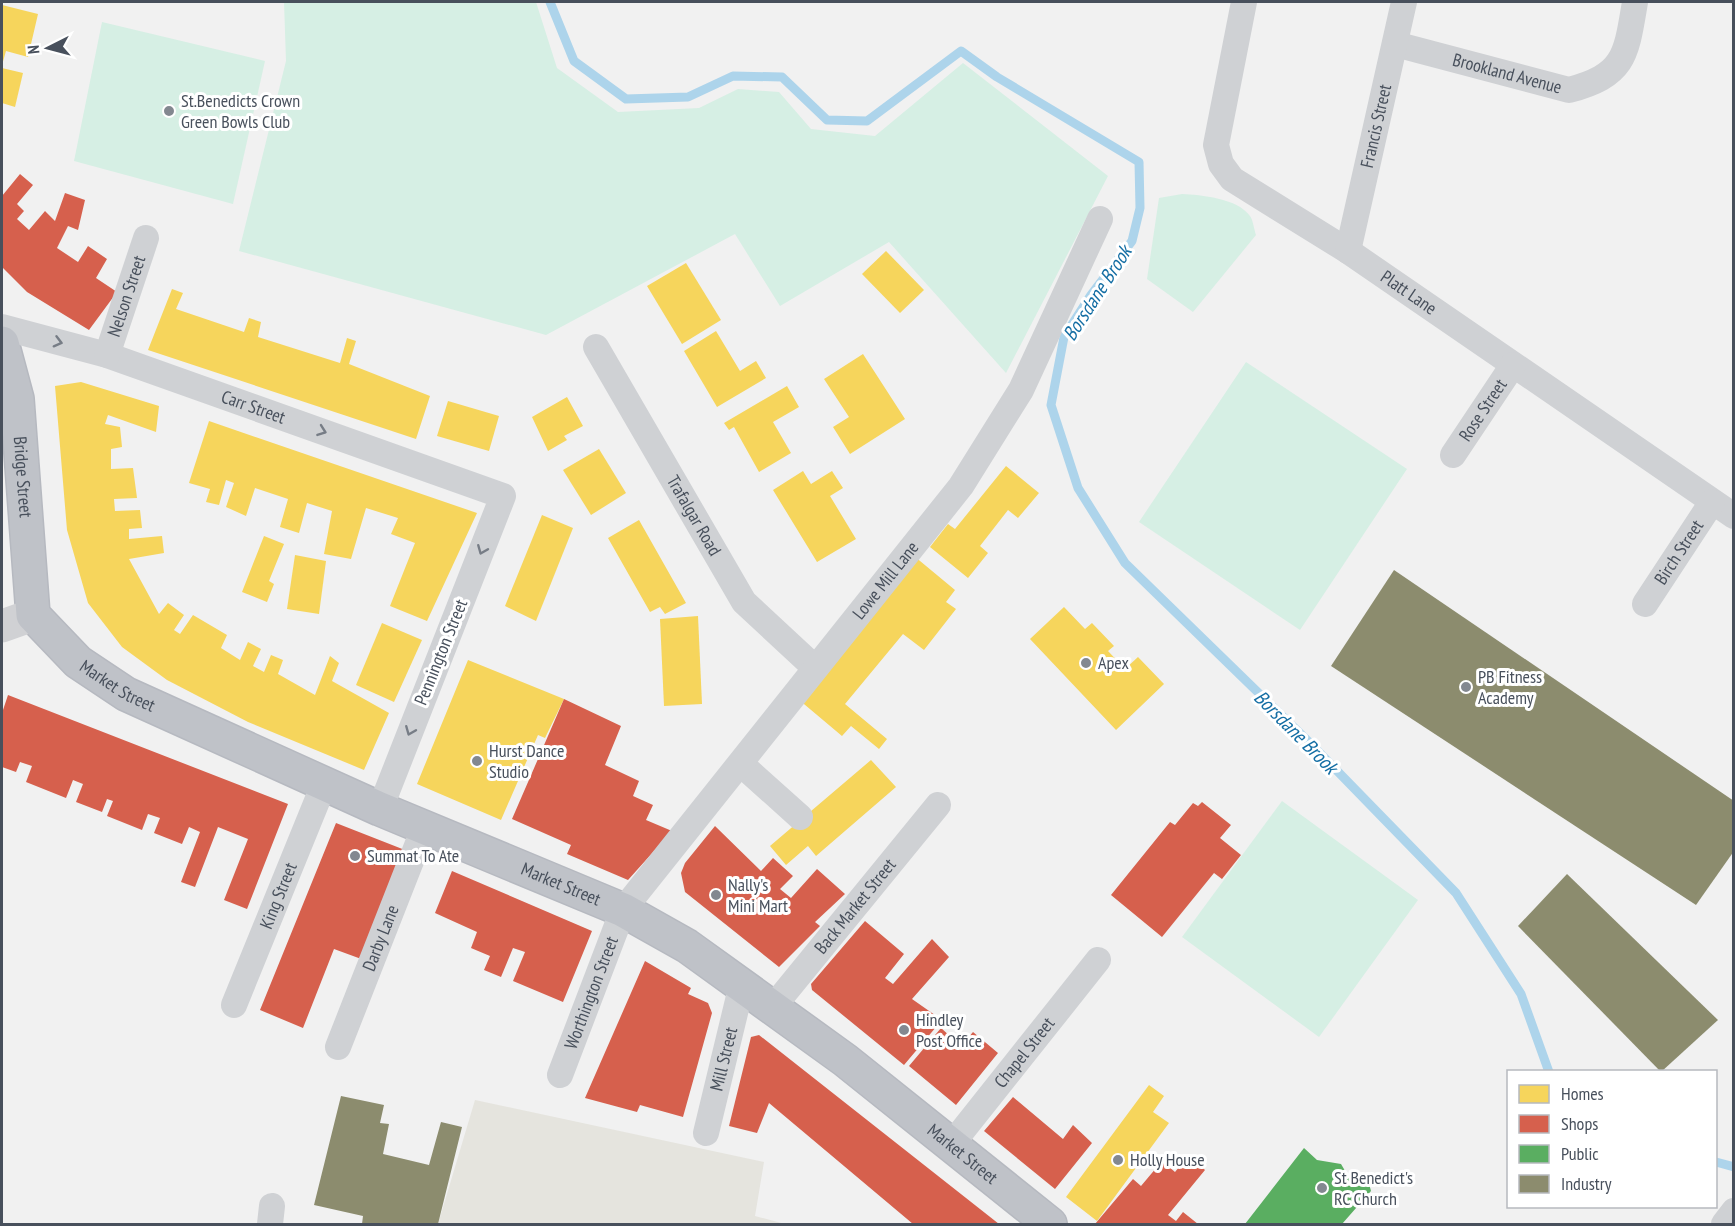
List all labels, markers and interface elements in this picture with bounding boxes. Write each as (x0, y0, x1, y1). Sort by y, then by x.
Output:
north arrow (18, 18, 78, 78)
text: N (23, 44, 43, 55)
street label: Brookland Avenue (1450, 48, 1564, 99)
street label: Francis Street (1355, 82, 1396, 170)
place label: St.Benedicts Crown Green Bowls Club (181, 89, 300, 133)
marker: St.Benedicts Crown Green Bowls Club (162, 104, 176, 118)
water label: Borsdane Brook (1057, 239, 1139, 345)
street label: Nelson Street (102, 252, 150, 340)
street label: Platt Lane (1376, 265, 1441, 320)
one-way arrow (53, 334, 63, 347)
street label: Rose Street (1453, 374, 1512, 445)
street label: Carr Street (218, 385, 289, 429)
one-way arrow (316, 424, 327, 437)
street label: Bridge Street (9, 435, 38, 518)
street label: Trafalgar Road (662, 471, 727, 560)
street label: Birch Street (1649, 515, 1708, 589)
street label: Lowe Mill Lane (847, 536, 923, 624)
one-way arrow (477, 544, 489, 555)
street label: Pennington Street (409, 596, 472, 708)
place label: Apex (1098, 651, 1129, 674)
street label: Market Street (76, 654, 159, 717)
marker: Apex (1079, 656, 1093, 670)
place label: PB Fitness Academy (1478, 665, 1542, 709)
marker: PB Fitness Academy (1459, 680, 1473, 694)
water label: Borsdane Brook (1249, 685, 1345, 781)
one-way arrow (405, 725, 417, 736)
place label: Hurst Dance Studio (489, 739, 564, 783)
marker: Hurst Dance Studio (470, 754, 484, 768)
place label: Summat To Ate (367, 844, 459, 867)
marker: Summat To Ate (348, 849, 362, 863)
street label: Back Market Street (809, 854, 901, 958)
street label: Market Street (518, 857, 604, 910)
street label: King Street (254, 859, 302, 932)
place label: Nally's Mini Mart (728, 873, 788, 917)
marker: Nally's Mini Mart (709, 888, 723, 902)
street label: Darby Lane (357, 902, 404, 974)
street label: Worthington Street (559, 933, 623, 1052)
place label: Hindley Post Office (916, 1008, 982, 1052)
street label: Chapel Street (989, 1012, 1059, 1092)
marker: Hindley Post Office (897, 1023, 911, 1037)
street label: Mill Street (705, 1025, 742, 1093)
legend (1507, 1070, 1717, 1208)
text: Homes (1561, 1082, 1604, 1105)
text: Shops (1561, 1112, 1598, 1135)
street label: Market Street (923, 1118, 1003, 1189)
text: Public (1561, 1142, 1599, 1165)
place label: Holly House (1130, 1148, 1205, 1171)
marker: Holly House (1111, 1153, 1125, 1167)
place label: St Benedict's RC Church (1334, 1166, 1413, 1210)
text: Industry (1561, 1172, 1612, 1195)
marker: St Benedict's RC Church (1315, 1181, 1329, 1195)

